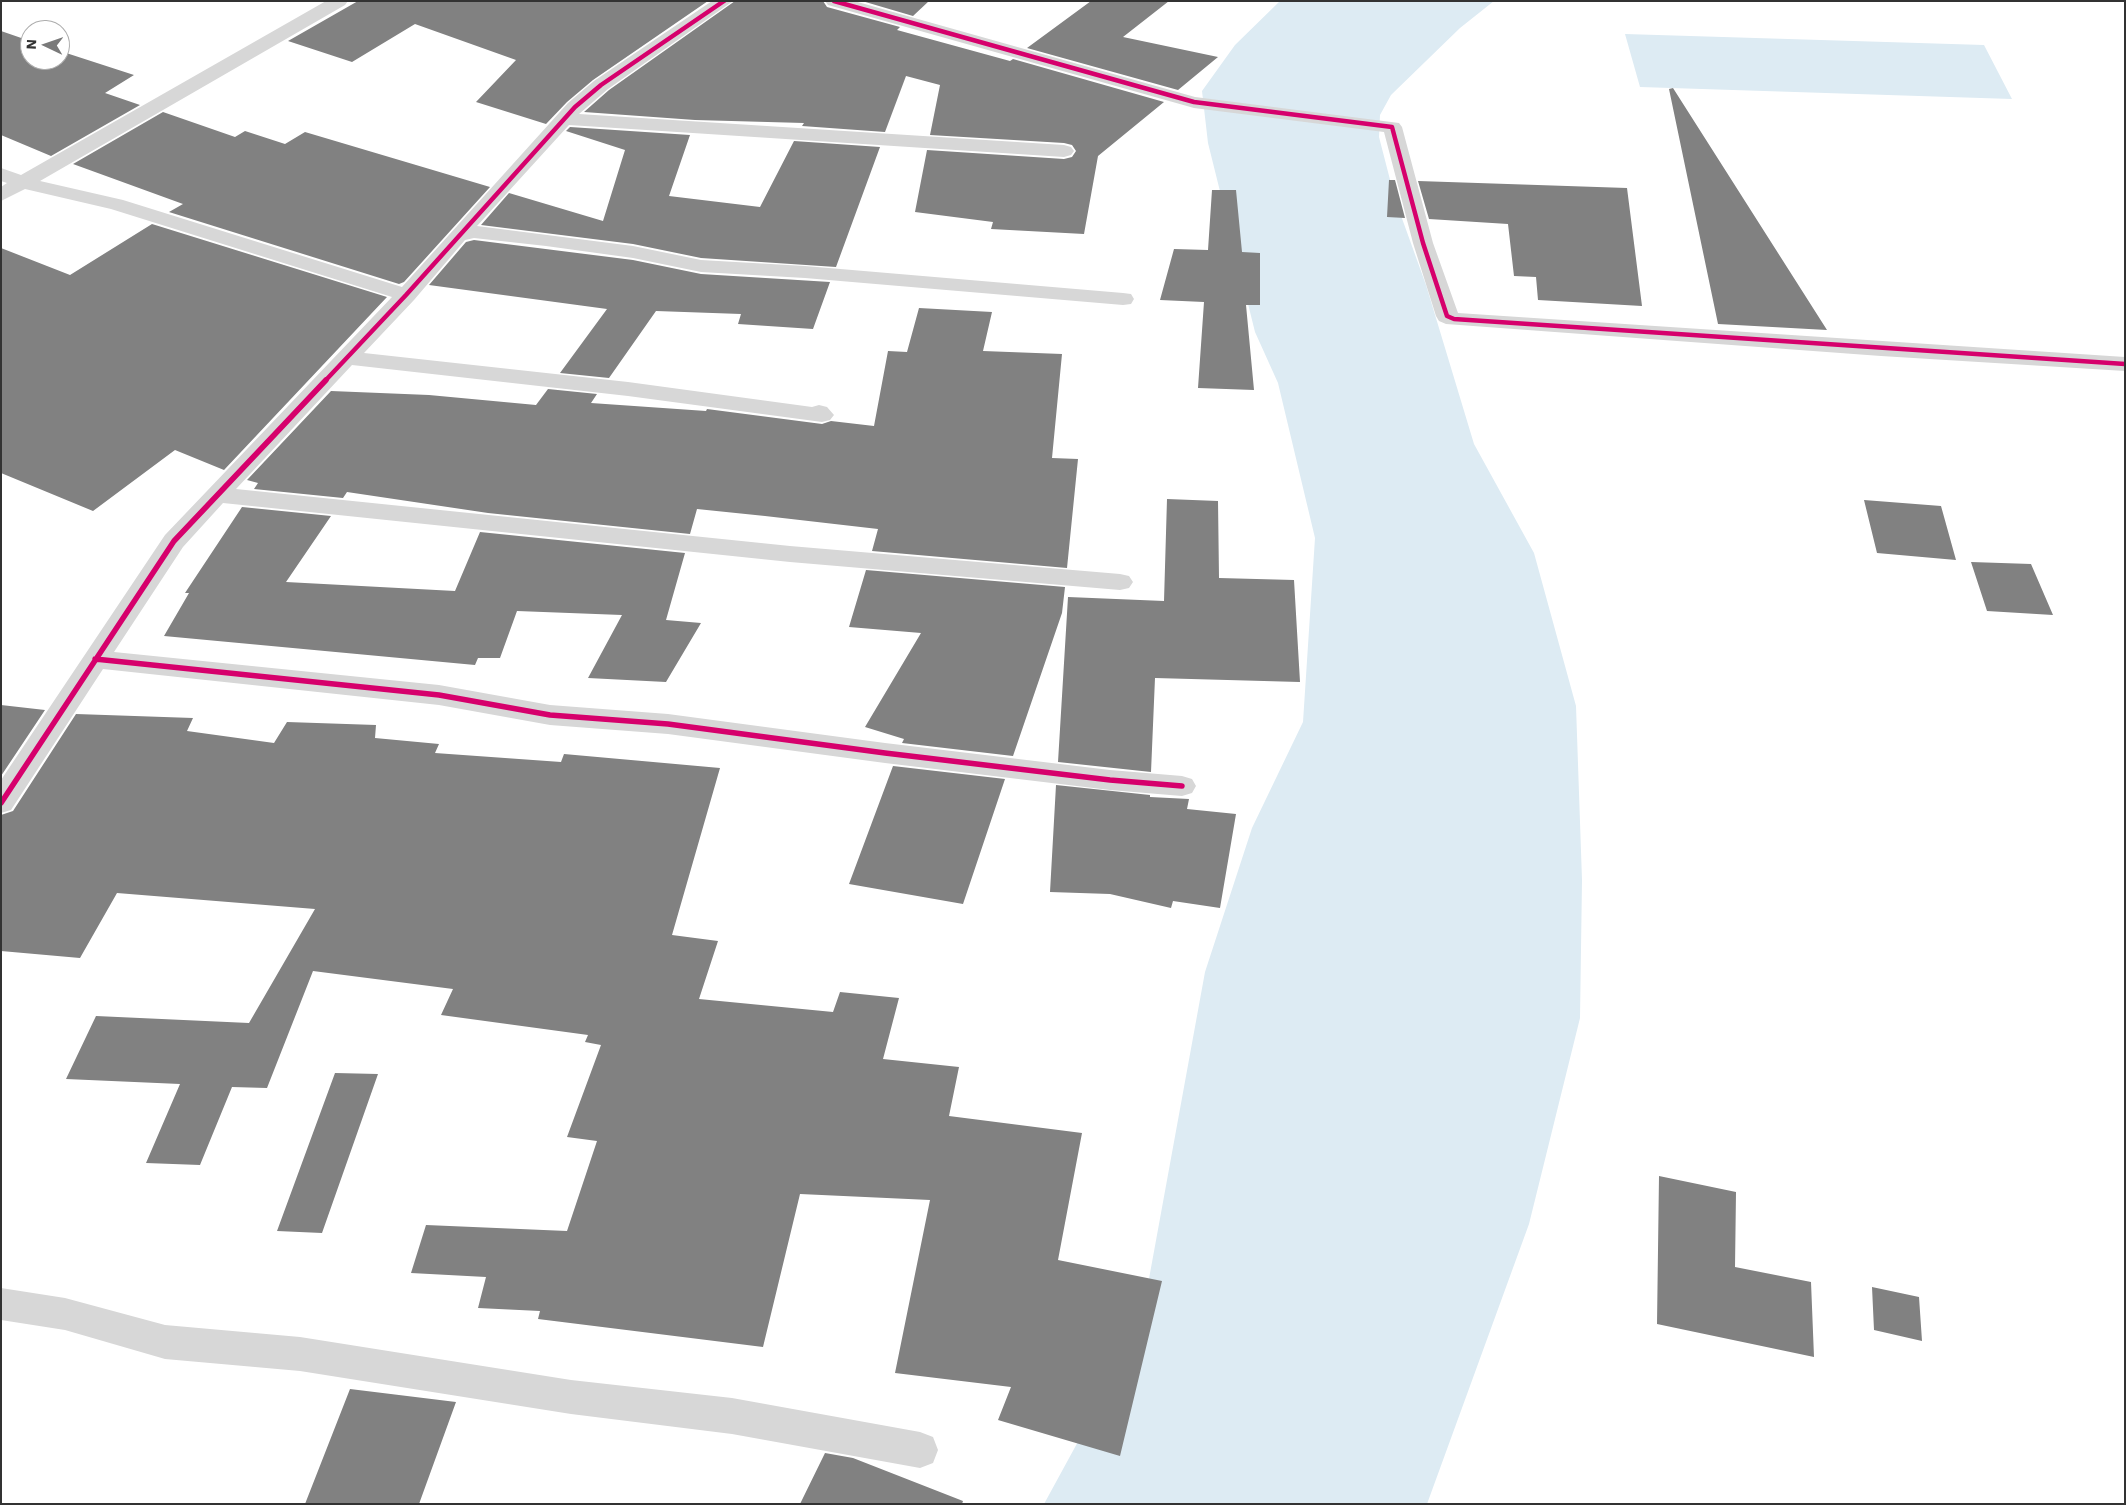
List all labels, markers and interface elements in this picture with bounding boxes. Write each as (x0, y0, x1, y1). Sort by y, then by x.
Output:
north arrow (20, 20, 70, 70)
text: N (23, 39, 39, 50)

